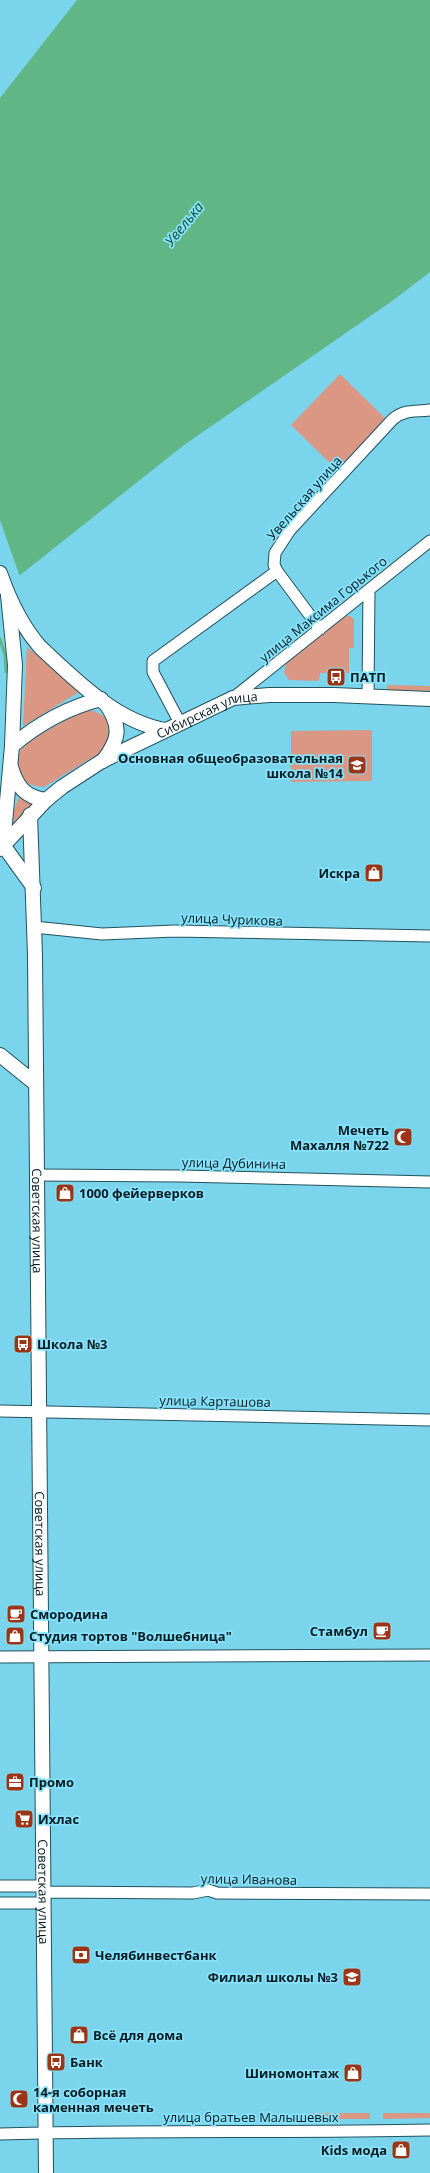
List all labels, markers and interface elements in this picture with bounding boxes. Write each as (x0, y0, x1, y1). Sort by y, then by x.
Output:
water label: Увелька (159, 197, 207, 251)
street label: Увельская улица (262, 452, 346, 544)
street label: улица Максима Горького (255, 552, 391, 666)
bus stop icon: ПАТП (325, 666, 347, 688)
place label: ПАТП (350, 668, 386, 686)
street label: Сибирская улица (153, 687, 258, 743)
place label: Основная общеобразовательная школа №14 (118, 749, 344, 782)
school or university icon: Основная общеобразовательная школа №14 (346, 754, 368, 776)
shop icon: Искра (363, 862, 385, 884)
place label: Искра (318, 864, 360, 882)
street label: улица Чурикова (181, 908, 283, 930)
place label: Мечеть Махалля №722 (290, 1121, 390, 1154)
mosque icon: Мечеть Махалля №722 (392, 1126, 414, 1148)
street label: улица Дубинина (182, 1153, 286, 1173)
street label: Советская улица (28, 1168, 47, 1274)
shop icon: 1000 фейерверков (54, 1182, 76, 1204)
place label: 1000 фейерверков (79, 1184, 204, 1202)
bus stop icon: Школа №3 (12, 1333, 34, 1355)
place label: Школа №3 (37, 1335, 108, 1353)
street label: улица Карташова (159, 1391, 271, 1411)
street label: Советская улица (31, 1491, 50, 1597)
cafe icon: Смородина (5, 1603, 27, 1625)
place label: Смородина (30, 1605, 108, 1623)
cafe icon: Стамбул (371, 1620, 393, 1642)
place label: Стамбул (310, 1622, 368, 1640)
shop icon: Студия тортов "Волшебница" (4, 1625, 26, 1647)
place label: Студия тортов "Волшебница" (29, 1627, 232, 1645)
office icon: Промо (4, 1771, 26, 1793)
place label: Промо (29, 1773, 74, 1791)
supermarket icon: Ихлас (13, 1808, 35, 1830)
place label: Ихлас (38, 1810, 79, 1828)
street label: Советская улица (34, 1839, 53, 1945)
street label: улица Иванова (201, 1869, 297, 1889)
bank icon: Челябинвестбанк (70, 1944, 92, 1966)
place label: Челябинвестбанк (95, 1946, 218, 1964)
school or university icon: Филиал школы №3 (341, 1966, 363, 1988)
place label: Филиал школы №3 (208, 1968, 338, 1986)
shop icon: Всё для дома (68, 2024, 90, 2046)
place label: Всё для дома (93, 2026, 183, 2044)
bus stop icon: Банк (45, 2051, 67, 2073)
place label: Банк (70, 2053, 104, 2071)
shop icon: Шиномонтаж (342, 2062, 364, 2084)
place label: Шиномонтаж (245, 2064, 340, 2082)
place label: 14-я соборная каменная мечеть (33, 2083, 154, 2116)
mosque icon: 14-я соборная каменная мечеть (8, 2088, 30, 2110)
street label: улица братьев Малышевых (163, 2108, 339, 2126)
shop icon: Kids мода (390, 2139, 412, 2161)
place label: Kids мода (321, 2141, 387, 2159)

